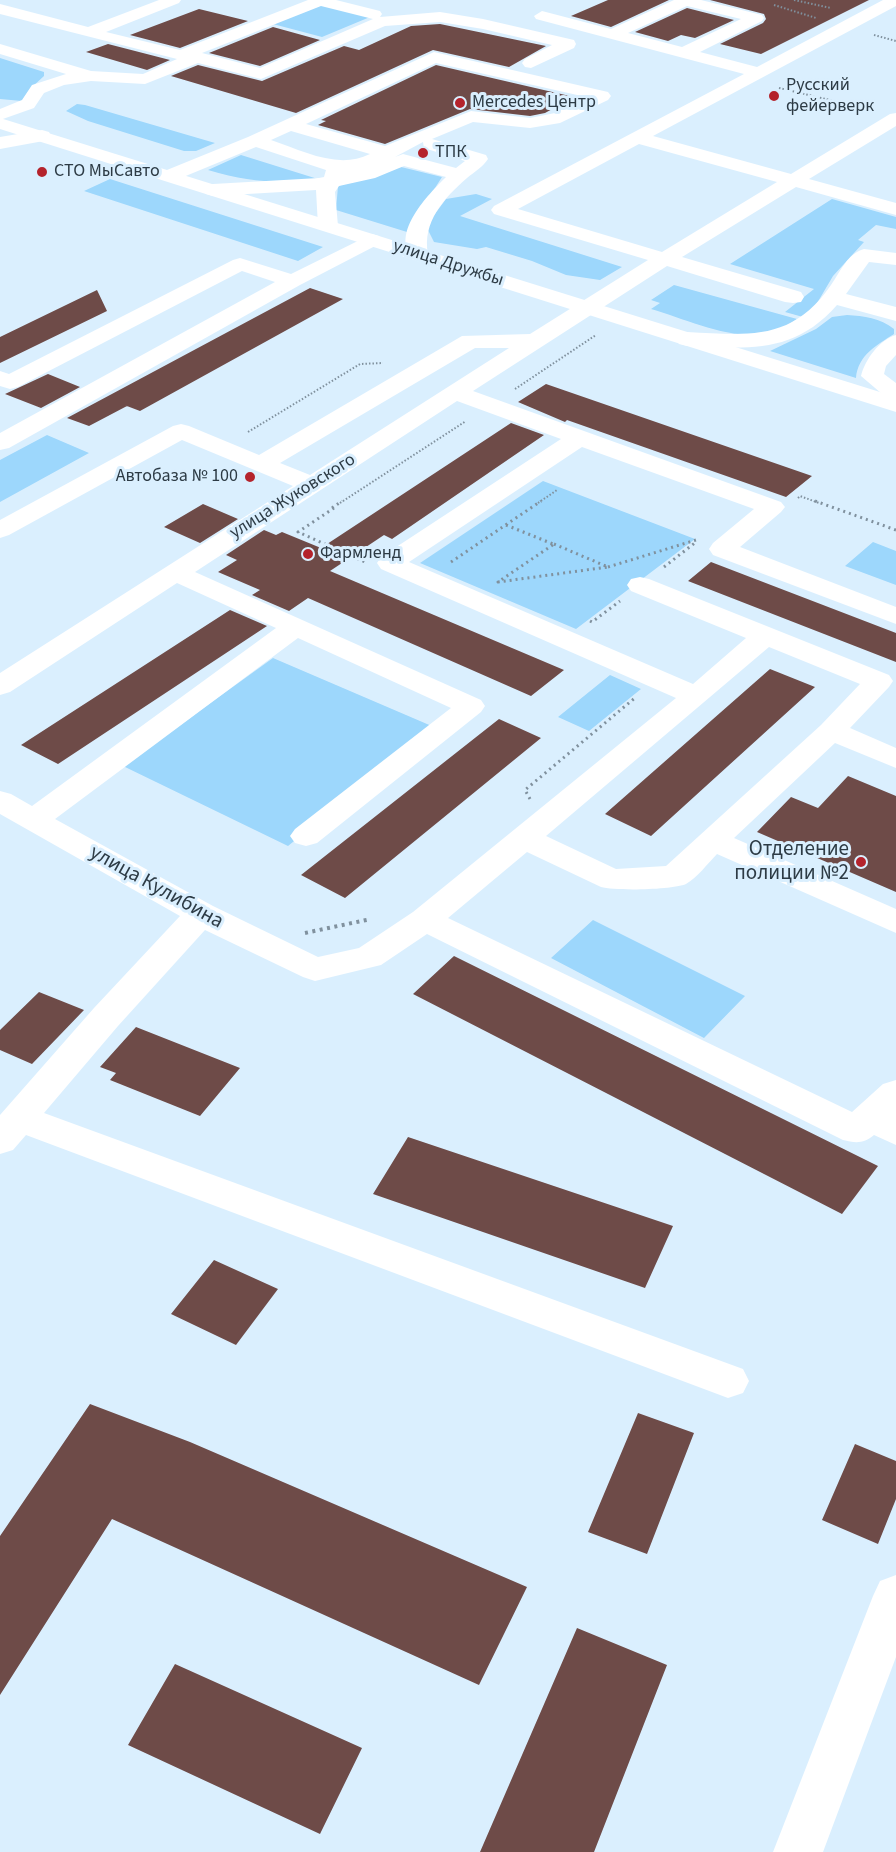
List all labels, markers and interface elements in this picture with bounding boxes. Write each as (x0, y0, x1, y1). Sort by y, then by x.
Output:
place label: Русский фейерверк (786, 75, 874, 118)
marker: Русский фейерверк (767, 89, 781, 103)
place label: Mercedes Центр (472, 92, 596, 114)
marker: Mercedes Центр (453, 96, 467, 110)
place label: ТПК (435, 142, 467, 164)
marker: ТПК (416, 146, 430, 160)
place label: СТО МыСавто (54, 161, 160, 183)
marker: СТО МыСавто (35, 165, 49, 179)
street label: улица Дружбы (390, 236, 506, 292)
street label: улица Жуковского (226, 450, 360, 544)
place label: Автобаза № 100 (116, 466, 238, 488)
marker: Автобаза № 100 (243, 470, 257, 484)
place label: Фармленд (320, 543, 401, 565)
marker: Фармленд (301, 547, 315, 561)
place label: Отделение полиции №2 (734, 837, 849, 887)
street label: улица Кулибина (85, 841, 227, 935)
marker: Отделение полиции №2 (854, 855, 868, 869)

